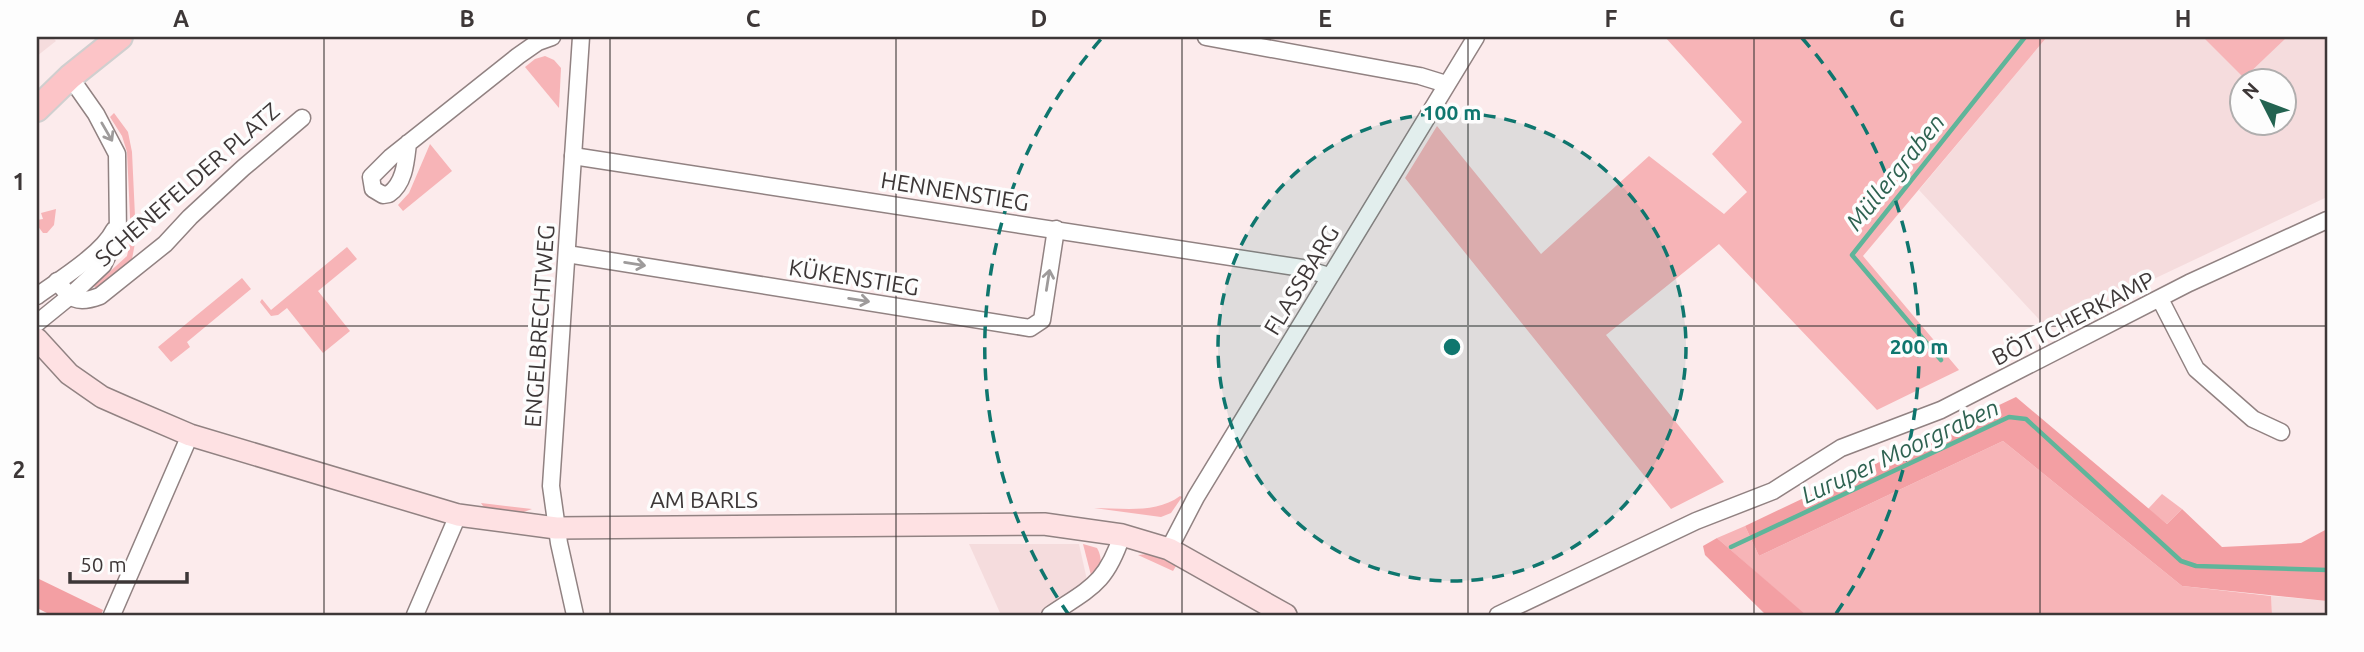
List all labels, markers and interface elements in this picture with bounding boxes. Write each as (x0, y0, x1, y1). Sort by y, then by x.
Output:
text: A (173, 6, 189, 31)
text: B (459, 6, 475, 31)
text: C (746, 6, 761, 31)
text: D (1031, 6, 1047, 31)
text: E (1318, 6, 1332, 31)
text: F (1605, 6, 1618, 31)
text: G (1889, 6, 1905, 31)
text: H (2175, 6, 2191, 31)
north arrow (2228, 66, 2298, 136)
text: N (2237, 78, 2263, 103)
street label: SCHENEFELDER PLATZ (90, 97, 284, 271)
text: 100 m (1423, 100, 1481, 124)
water label: Müllergraben (1840, 109, 1950, 235)
one-way arrow (100, 121, 114, 141)
street label: HENNENSTIEG (879, 167, 1031, 215)
text: 1 (13, 169, 25, 194)
street label: FLASSBARG (1259, 221, 1343, 339)
street label: ENGELBRECHTWEG (519, 224, 559, 428)
street label: KÜKENSTIEG (787, 254, 921, 300)
one-way arrow (623, 258, 645, 271)
street label: BÖTTCHERKAMP (1988, 266, 2158, 370)
one-way arrow (1042, 269, 1055, 292)
one-way arrow (847, 294, 870, 307)
text: 200 m (1890, 334, 1948, 358)
centre of rings (1440, 335, 1464, 359)
water label: Luruper Moorgraben (1797, 393, 2003, 509)
text: 2 (13, 457, 25, 482)
street label: AM BARLS (650, 487, 758, 512)
scale bar (70, 540, 187, 584)
text: 50 m (80, 552, 127, 576)

